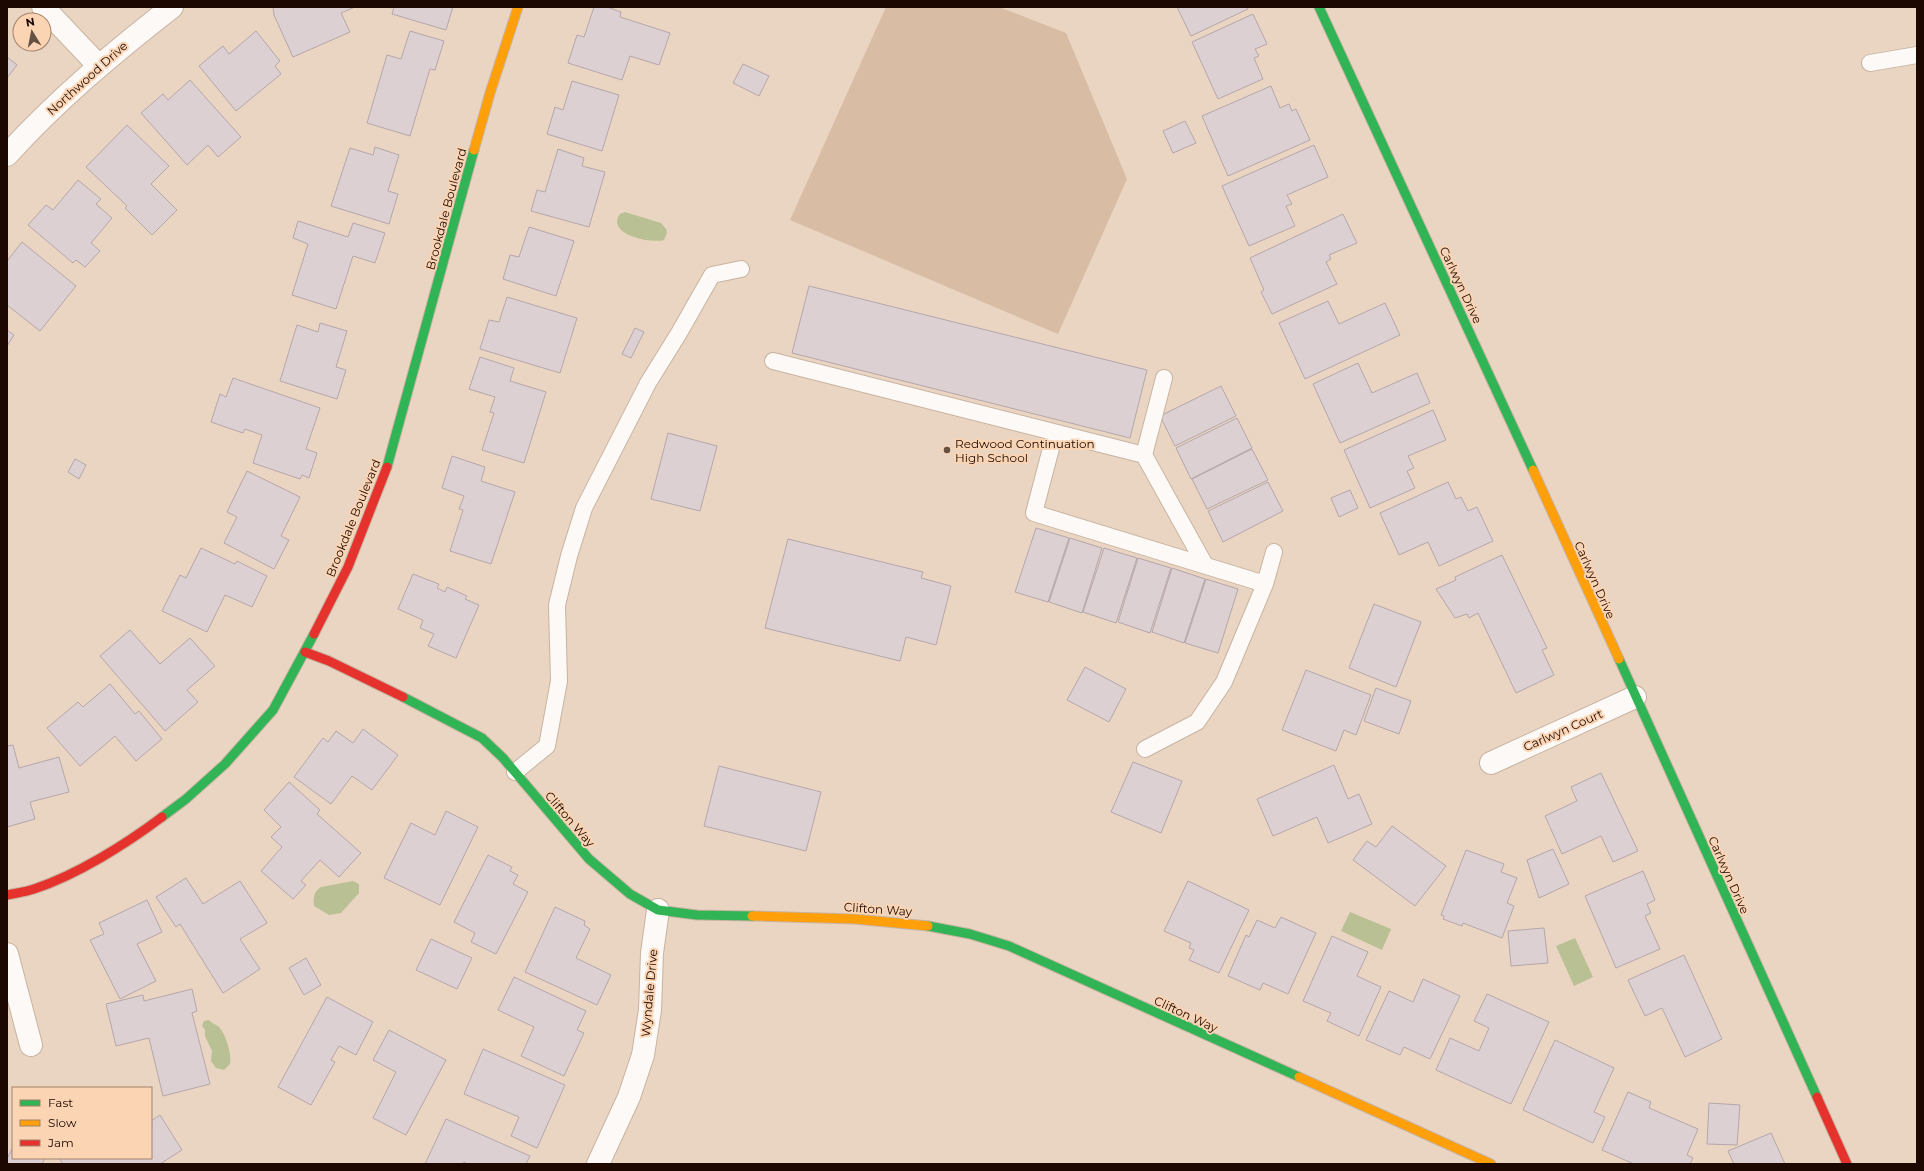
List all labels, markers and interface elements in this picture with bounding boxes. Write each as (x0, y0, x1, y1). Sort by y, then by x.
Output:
north arrow (12, 12, 52, 52)
text: N (25, 14, 36, 30)
street label: Northwood Drive (44, 38, 130, 118)
street label: Brookdale Boulevard (422, 146, 470, 272)
street label: Carlwyn Drive (1437, 244, 1485, 326)
place label: Redwood Continuation High School (955, 436, 1095, 465)
marker: Redwood Continuation High School (942, 445, 952, 455)
street label: Brookdale Boulevard (323, 457, 383, 579)
street label: Carlwyn Drive (1571, 539, 1619, 621)
street label: Carlwyn Court (1521, 706, 1605, 754)
street label: Clifton Way (542, 788, 598, 850)
street label: Carlwyn Drive (1705, 834, 1753, 916)
street label: Clifton Way (843, 899, 913, 919)
street label: Wyndale Drive (638, 948, 660, 1038)
street label: Clifton Way (1152, 993, 1221, 1035)
legend (12, 1087, 152, 1159)
text: Fast (48, 1095, 73, 1110)
text: Slow (48, 1115, 77, 1130)
text: Jam (47, 1135, 74, 1150)

